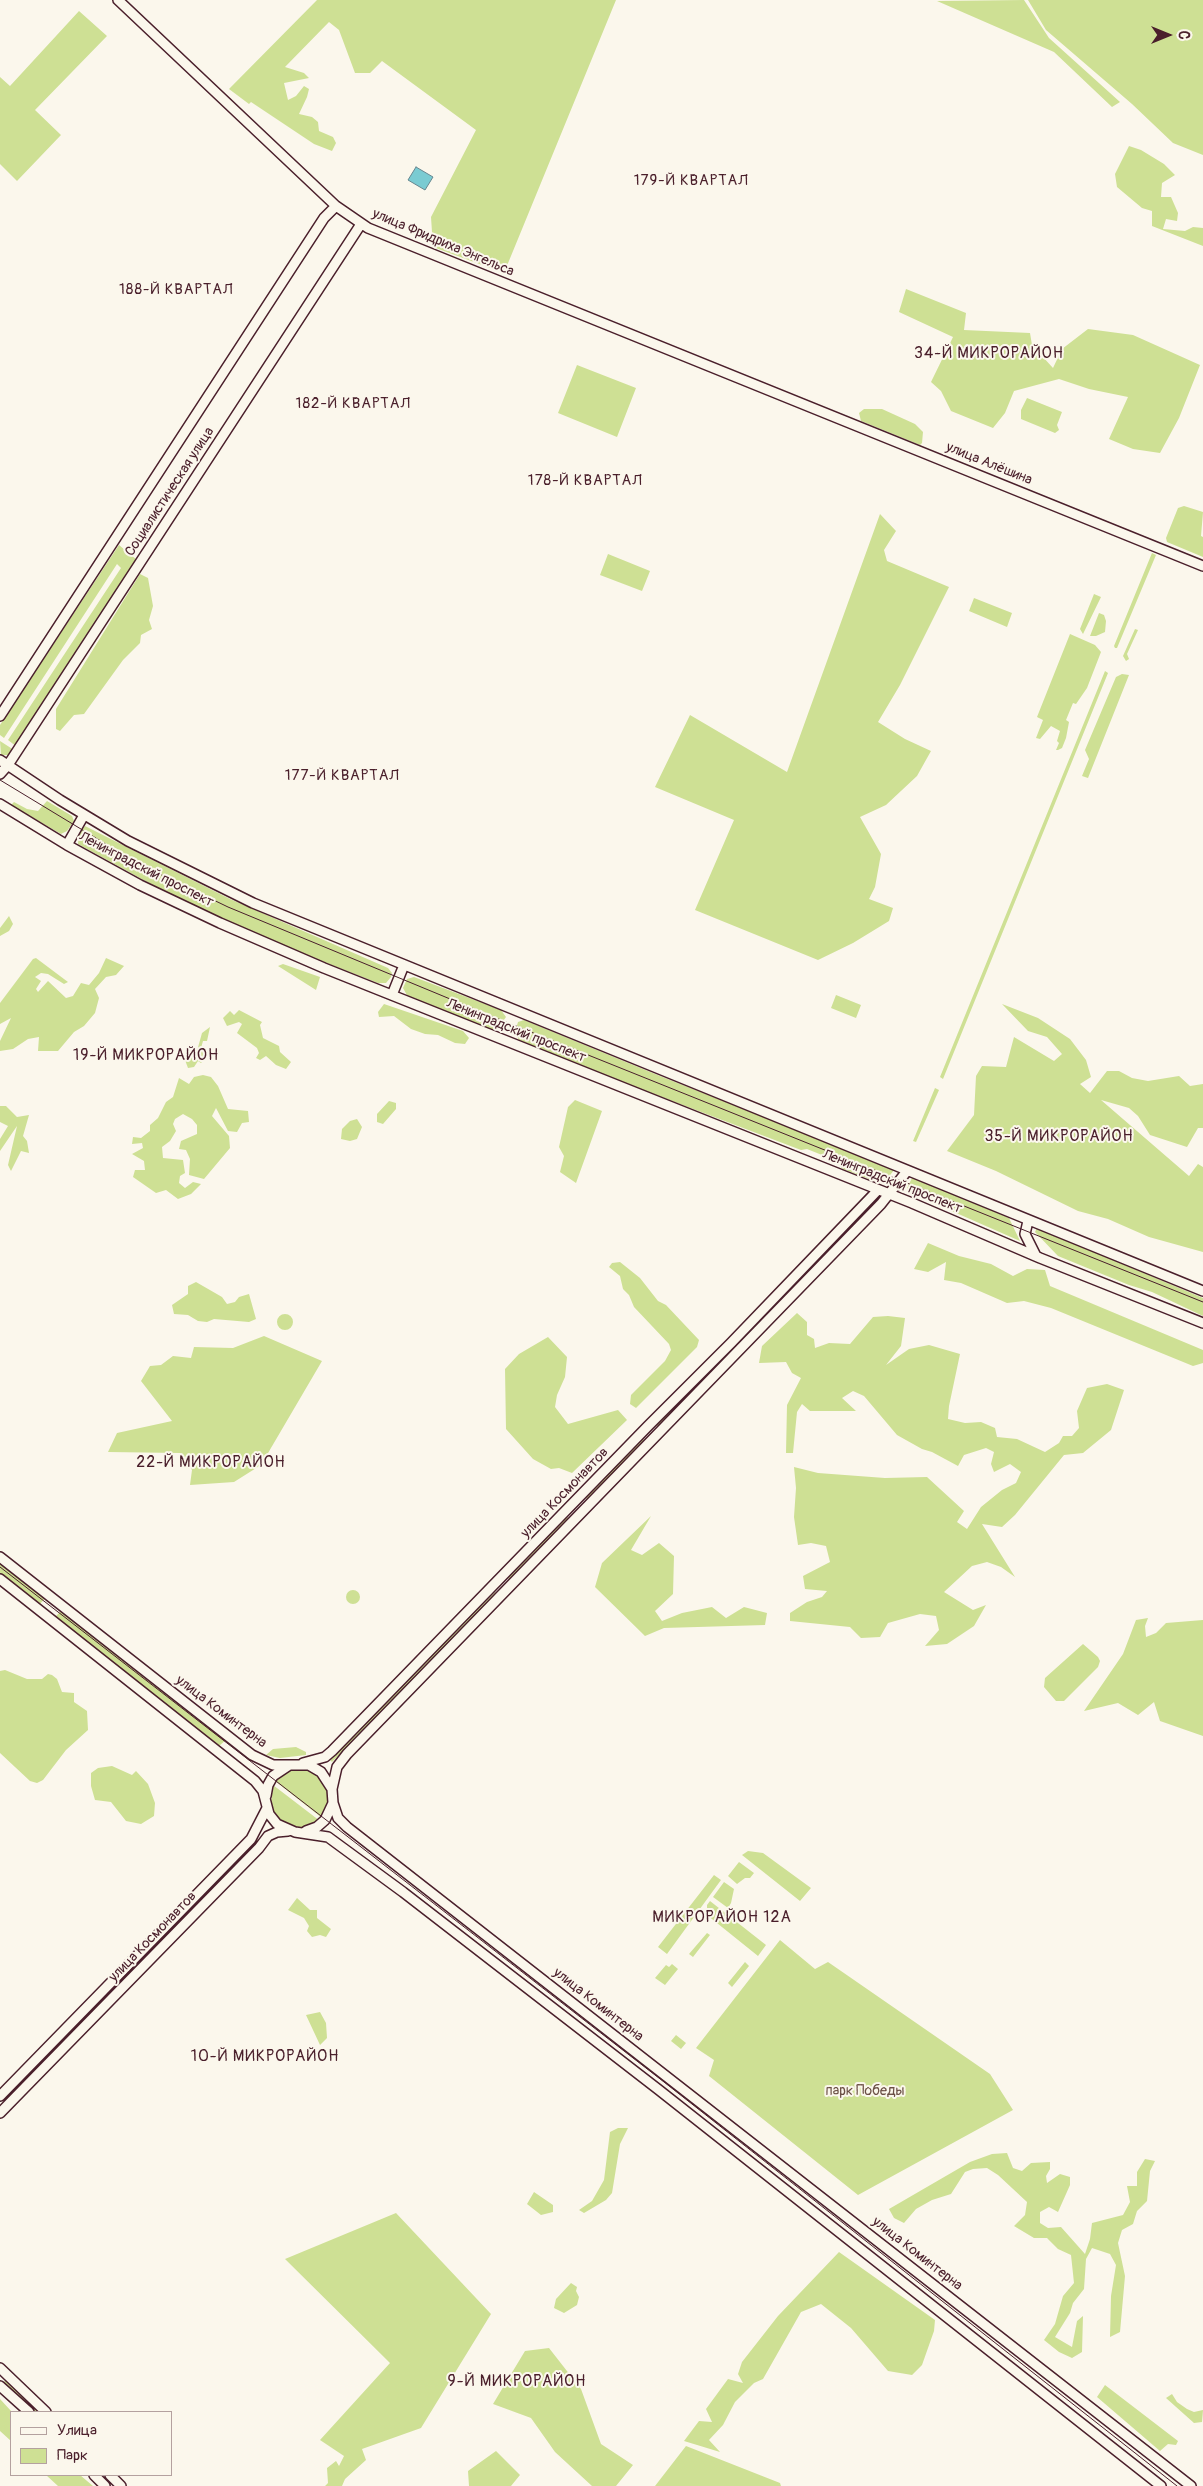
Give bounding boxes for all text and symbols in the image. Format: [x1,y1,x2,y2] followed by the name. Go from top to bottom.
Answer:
[1143,10,1193,60] north arrow
[1175,31,1192,39] text: С
[632,172,750,190] district label: 179-Й КВАРТАЛ
[370,205,516,281] street label: улица Фридриха Энгельса
[117,281,235,299] district label: 188-Й КВАРТАЛ
[912,344,1066,364] district label: 34-Й МИКРОРАЙОН
[294,395,412,413] district label: 182-Й КВАРТАЛ
[122,424,218,560] street label: Социалистическая улица
[943,439,1035,489] street label: улица Алёшина
[526,472,644,490] district label: 178-Й КВАРТАЛ
[283,767,401,785] district label: 177-Й КВАРТАЛ
[76,829,216,911] street label: Ленинградский проспект
[444,995,588,1067] street label: Ленинградский проспект
[71,1046,221,1066] district label: 19-Й МИКРОРАЙОН
[983,1127,1135,1147] district label: 35-Й МИКРОРАЙОН
[820,1146,964,1218] street label: Ленинградский проспект
[518,1444,612,1542] street label: улица Космонавтов
[134,1453,288,1473] district label: 22-Й МИКРОРАЙОН
[172,1672,270,1752] street label: улица Коминтерна
[106,1888,200,1986] street label: улица Космонавтов
[650,1908,794,1928] district label: МИКРОРАЙОН 12А
[550,1965,646,2045] street label: улица Коминтерна
[189,2047,341,2067] district label: 10-Й МИКРОРАЙОН
[826,2083,904,2099] park label: парк Победы
[869,2214,965,2294] street label: улица Коминтерна
[446,2372,588,2392] district label: 9-Й МИКРОРАЙОН
[10,2411,172,2476] legend
[57,2421,97,2440] text: Улица
[57,2446,88,2465] text: Парк

